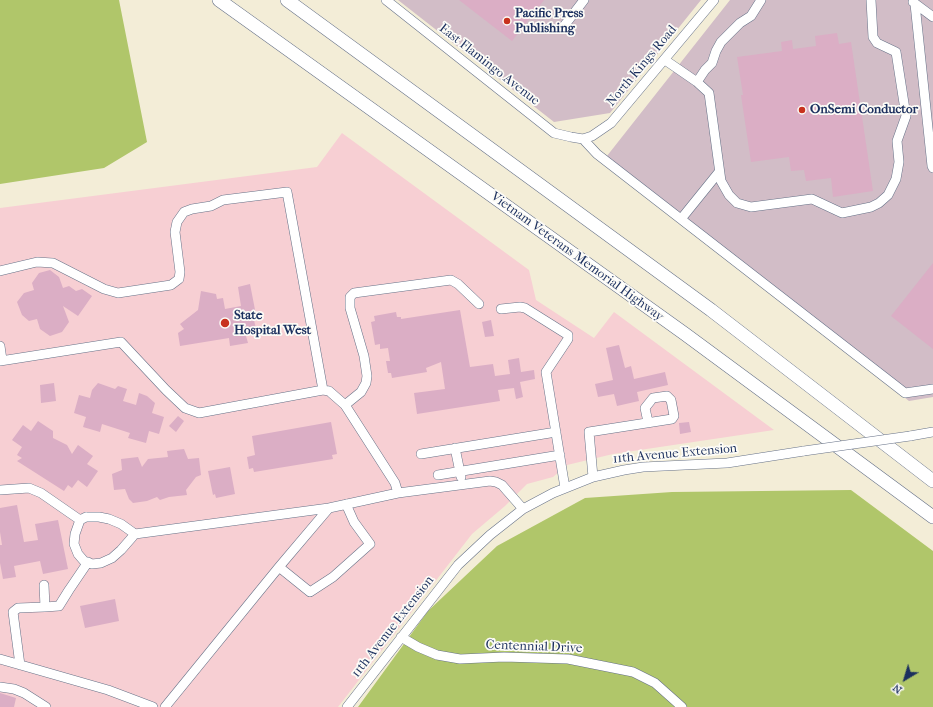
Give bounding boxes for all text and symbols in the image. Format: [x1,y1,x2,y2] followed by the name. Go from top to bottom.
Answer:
[515,6,583,37] place label: Pacific Press Publishing
[502,16,512,26] marker: Pacific Press Publishing
[436,21,542,109] street label: East Flamingo Avenue
[604,22,680,110] street label: North Kings Road
[810,102,918,118] place label: OnSemi Conductor
[797,105,807,115] marker: OnSemi Conductor
[488,189,666,325] street label: Vietnam Veterans Memorial Highway
[234,308,311,339] place label: State Hospital West
[219,317,231,329] marker: State Hospital West
[612,441,738,467] street label: 11th Avenue Extension
[348,573,438,681] street label: 11th Avenue Extension
[485,638,583,656] street label: Centennial Drive
[885,659,925,699] north arrow
[890,681,905,697] text: N

